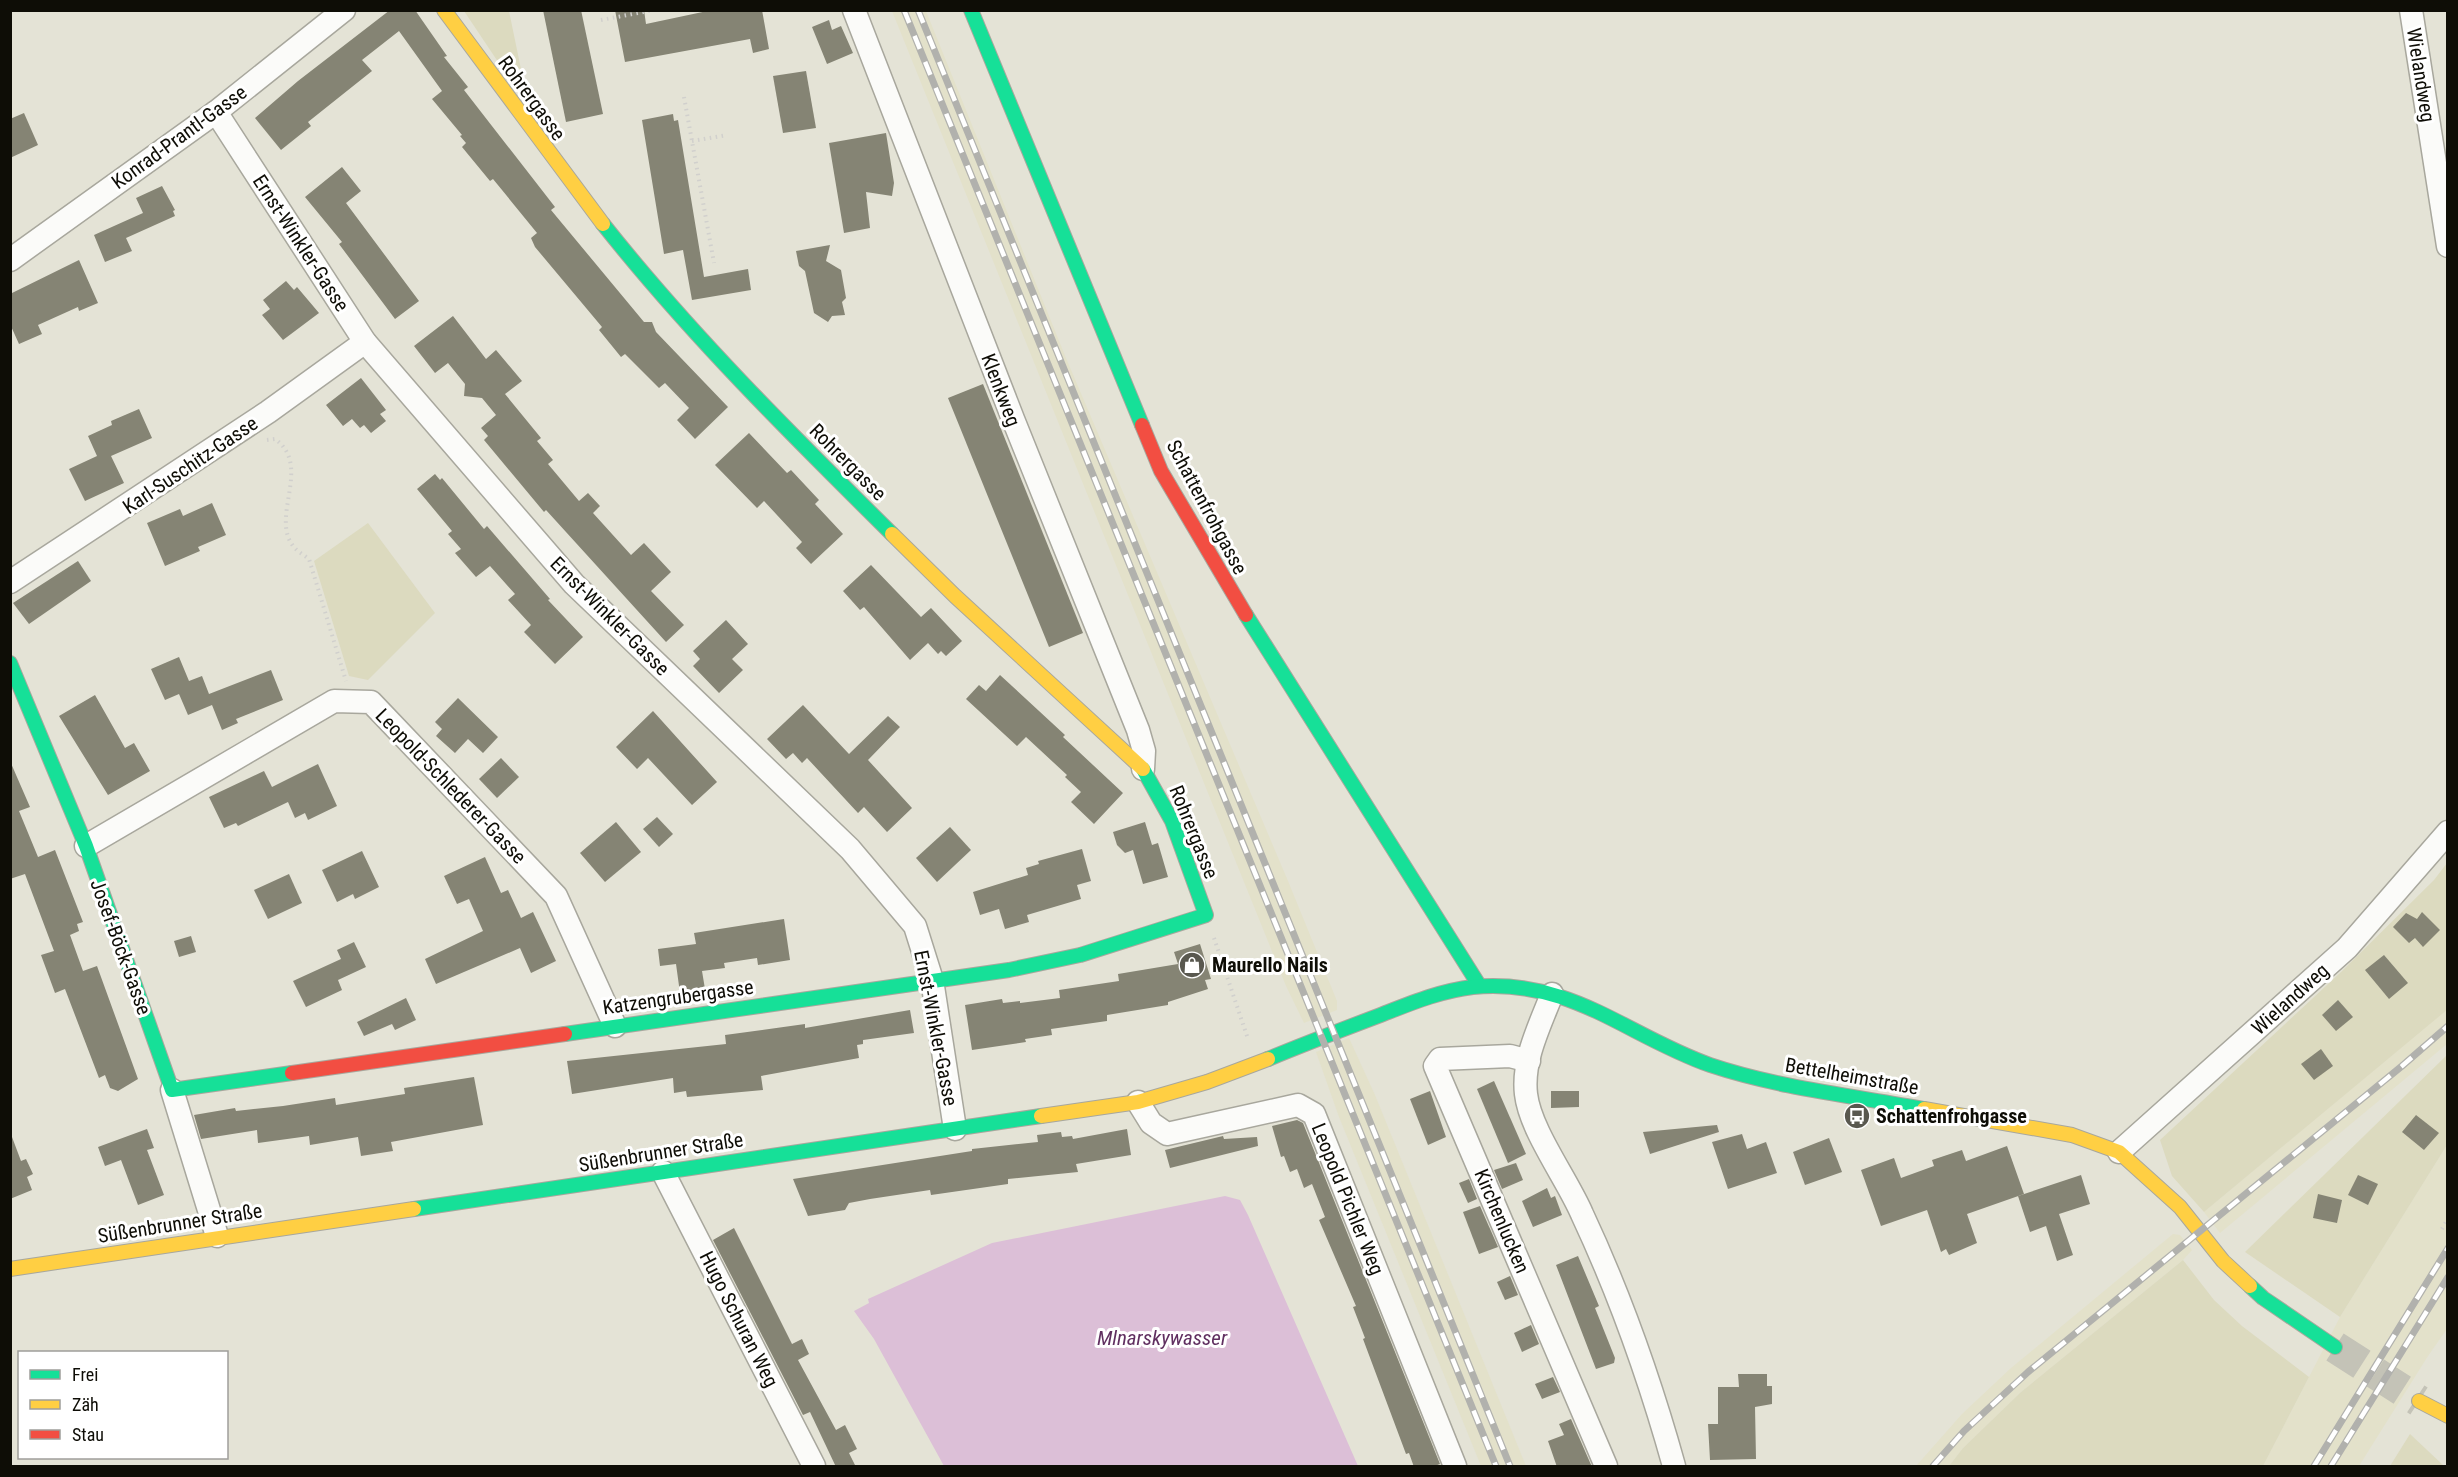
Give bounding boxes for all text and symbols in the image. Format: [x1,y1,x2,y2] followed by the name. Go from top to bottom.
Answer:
[2402,26,2440,124] street label: Wielandweg
[493,51,571,145] street label: Rohrergasse
[107,80,251,194] street label: Konrad-Prantl-Gasse
[248,170,354,316] street label: Ernst-Winkler-Gasse
[976,350,1026,430] street label: Klenkweg
[118,411,262,519] street label: Karl-Suschitz-Gasse
[805,419,891,505] street label: Rohrergasse
[1161,436,1253,578] street label: Schattenfrohgasse
[546,552,674,680] street label: Ernst-Winkler-Gasse
[371,704,531,868] street label: Leopold-Schlederer-Gasse
[1164,782,1224,882] street label: Rohrergasse
[85,876,157,1018] street label: Josef-Böck-Gasse
[909,948,963,1108] street label: Ernst-Winkler-Gasse
[1177,950,1207,980] shop icon: Maurello Nails
[1212,953,1328,977] place label: Maurello Nails
[2247,958,2333,1040] street label: Wielandweg
[601,975,755,1019] street label: Katzengrubergasse
[1783,1052,1921,1100] street label: Bettelheimstraße
[1842,1101,1872,1131] bus stop icon: Schattenfrohgasse
[1876,1104,2027,1128] place label: Schattenfrohgasse
[1307,1120,1389,1278] street label: Leopold Pichler Weg
[577,1127,745,1177] street label: Süßenbrunner Straße
[1469,1165,1535,1277] street label: Kirchenlucken
[96,1198,264,1248] street label: Süßenbrunner Straße
[694,1247,784,1391] street label: Hugo Schuran Weg
[1097,1326,1228,1350] water label: Mlnarskywasser
[18,1351,228,1459] legend
[72,1364,98,1385] text: Frei
[72,1394,99,1415] text: Zäh
[72,1424,104,1445] text: Stau

